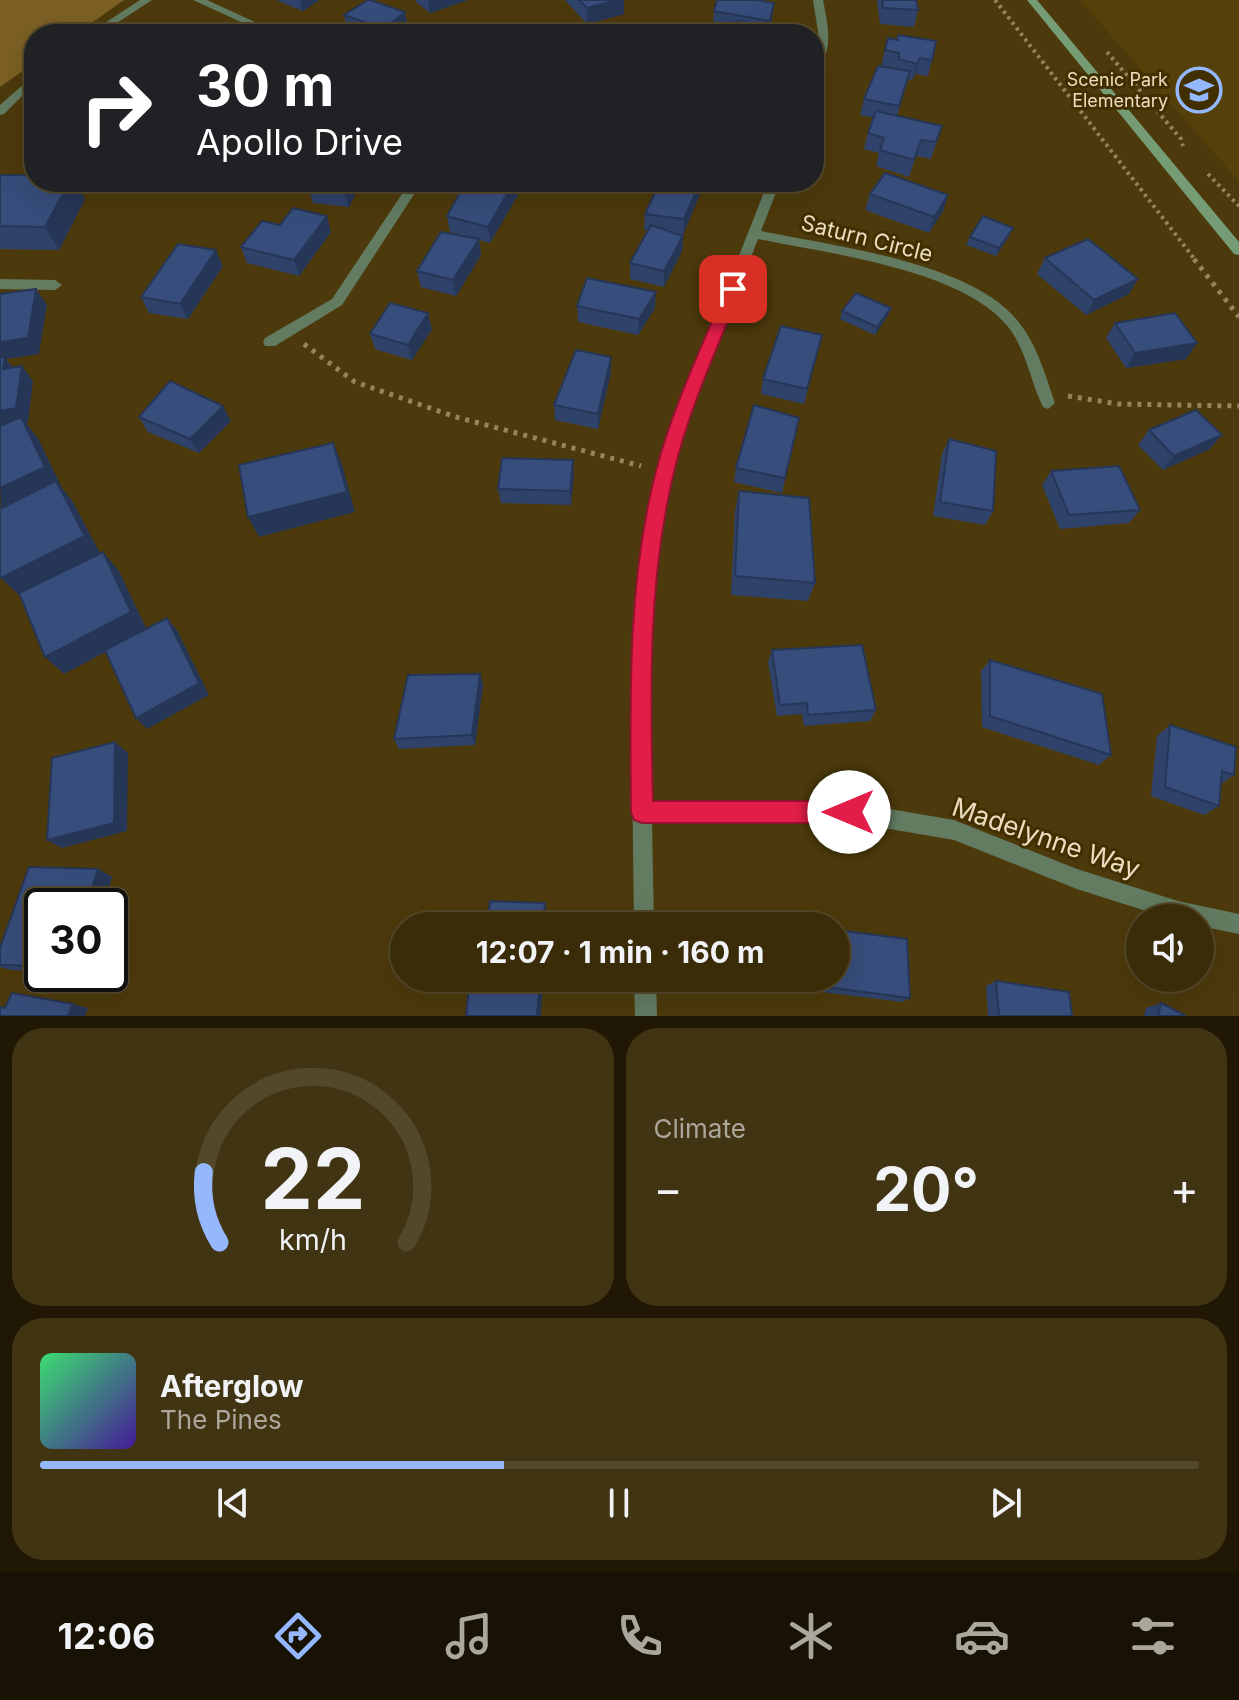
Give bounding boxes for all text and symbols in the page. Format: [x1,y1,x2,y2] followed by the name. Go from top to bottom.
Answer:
[196,52,334,120] text: 30 m
[64,56,168,160] icon: right
[1175,66,1223,114] school or university icon: Scenic Park Elementary
[1067,69,1168,111] place label: Scenic Park Elementary
[196,120,403,164] text: Apollo Drive
[799,209,935,267] street label: Saturn Circle
[699,255,767,323] pin
[711,267,755,311] icon: arrive
[807,770,891,854] position arrow
[948,791,1144,884] street label: Madelynne Way
[24,888,128,992] speed limit sign: 30
[1126,904,1214,992] map controls
[1126,904,1214,992] button: sound
[476,934,764,970] text: 12:07 · 1 min · 160 m
[654,1113,746,1144] text: Climate
[260,1128,365,1229] text: 22
[873,1153,979,1225] text: 20°
[654,1162,683,1216] text: −
[1170,1162,1199,1216] text: +
[279,1222,347,1257] text: km/h
[160,1368,304,1404] text: Afterglow
[160,1404,282,1435] text: The Pines
[211,1481,255,1525] icon: previous
[597,1481,641,1525] icon: pause
[984,1481,1028,1525] icon: next
[270,1608,326,1664] icon: directions
[441,1608,497,1664] icon: music
[612,1608,668,1664] icon: phone
[783,1608,839,1664] icon: climate
[954,1608,1010,1664] icon: car
[1125,1608,1181,1664] icon: filters
[58,1614,155,1658] text: 12:06

